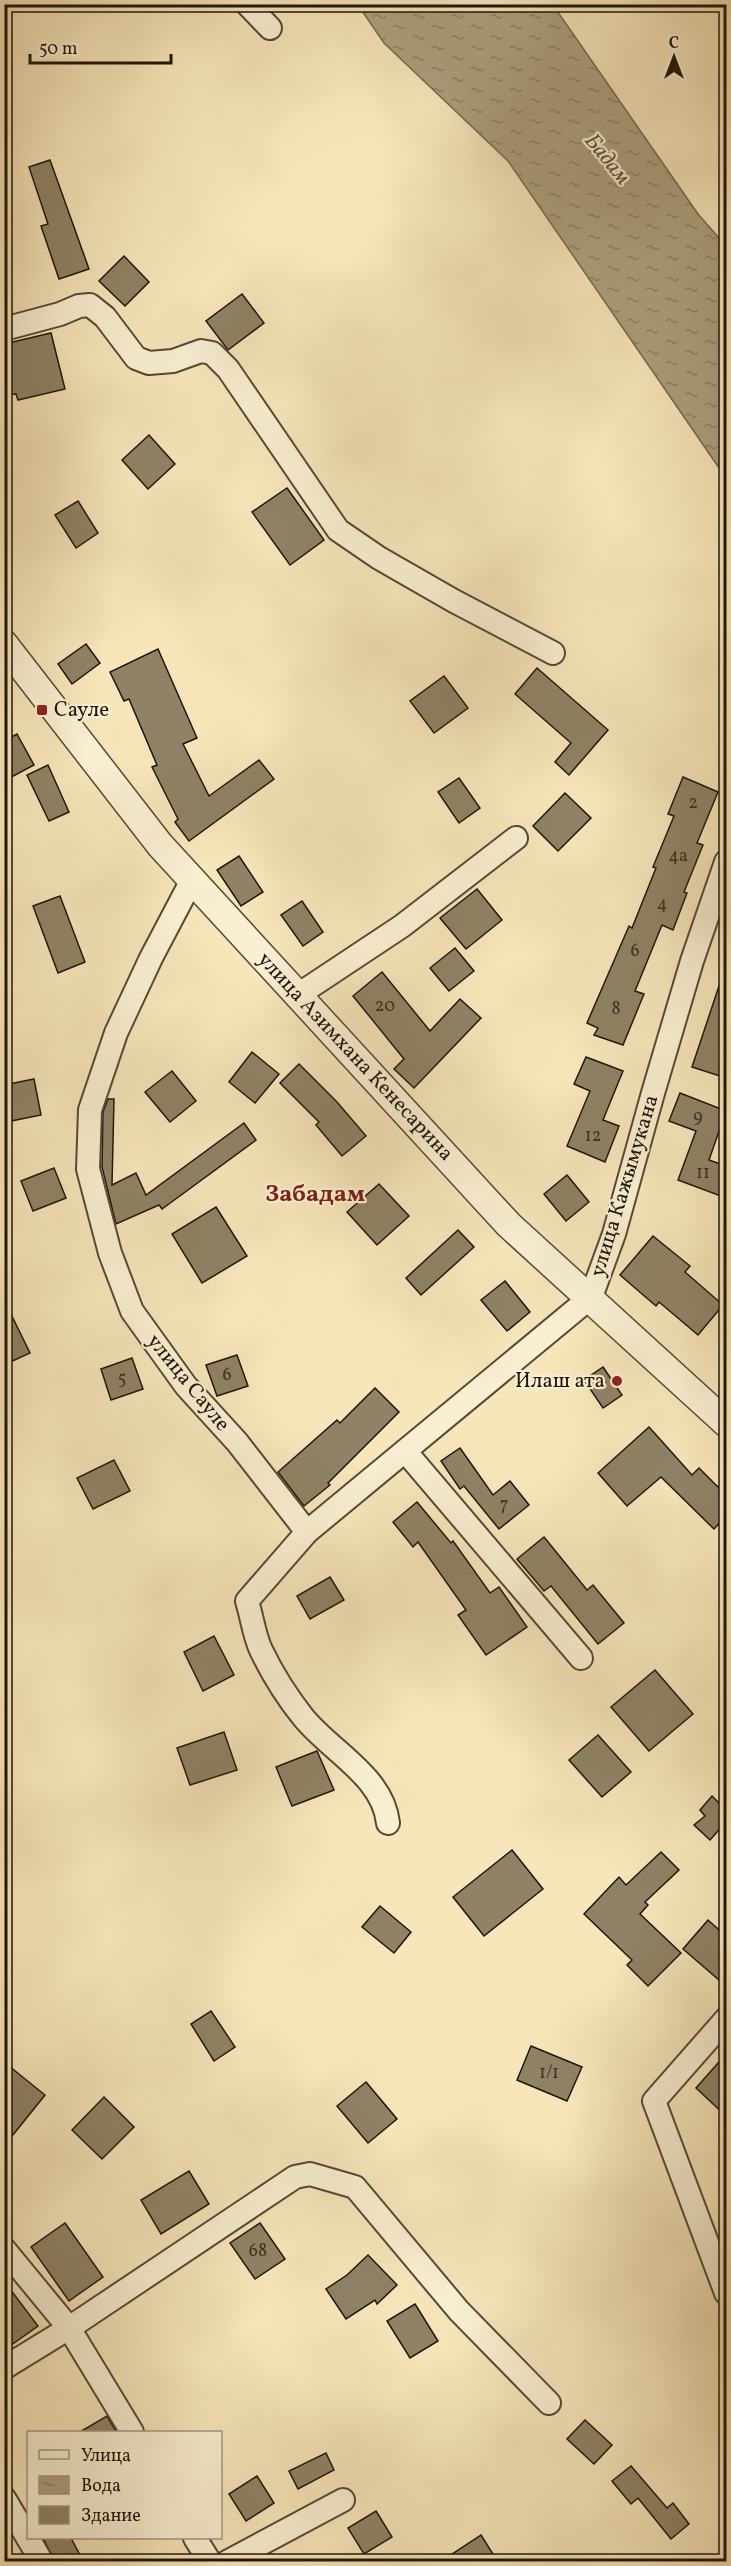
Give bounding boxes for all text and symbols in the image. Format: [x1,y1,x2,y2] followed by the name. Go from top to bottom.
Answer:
[30,27,171,65] scale bar
[644,27,704,87] north arrow
[669,33,679,55] text: С
[39,37,78,62] text: 50 m
[577,128,637,193] water label: Бадам
[54,696,109,725] place label: Сауле
[35,703,49,717] marker: Сауле
[688,791,698,816] house number: 2
[668,844,688,869] house number: 4а
[657,892,667,917] house number: 4
[630,939,640,964] house number: 6
[250,946,460,1168] street label: улица Азимхана Кенесарина
[375,994,395,1019] house number: 20
[611,997,621,1022] house number: 8
[584,1091,666,1281] street label: улица Кажымукана
[693,1105,703,1130] house number: 9
[585,1124,601,1149] house number: 12
[696,1161,710,1186] house number: 11
[265,1178,365,1212] district label: Забадам
[140,1328,236,1438] street label: улица Сауле
[222,1363,232,1388] house number: 6
[118,1367,126,1392] house number: 5
[515,1367,605,1396] place label: Илаш ата
[610,1374,624,1388] marker: Илаш ата
[500,1493,508,1518] house number: 7
[539,2061,559,2086] house number: 1/1
[249,2239,267,2264] house number: 68
[27,2431,222,2539] legend
[81,2444,131,2469] text: Улица
[81,2474,121,2499] text: Вода
[81,2504,141,2529] text: Здание

